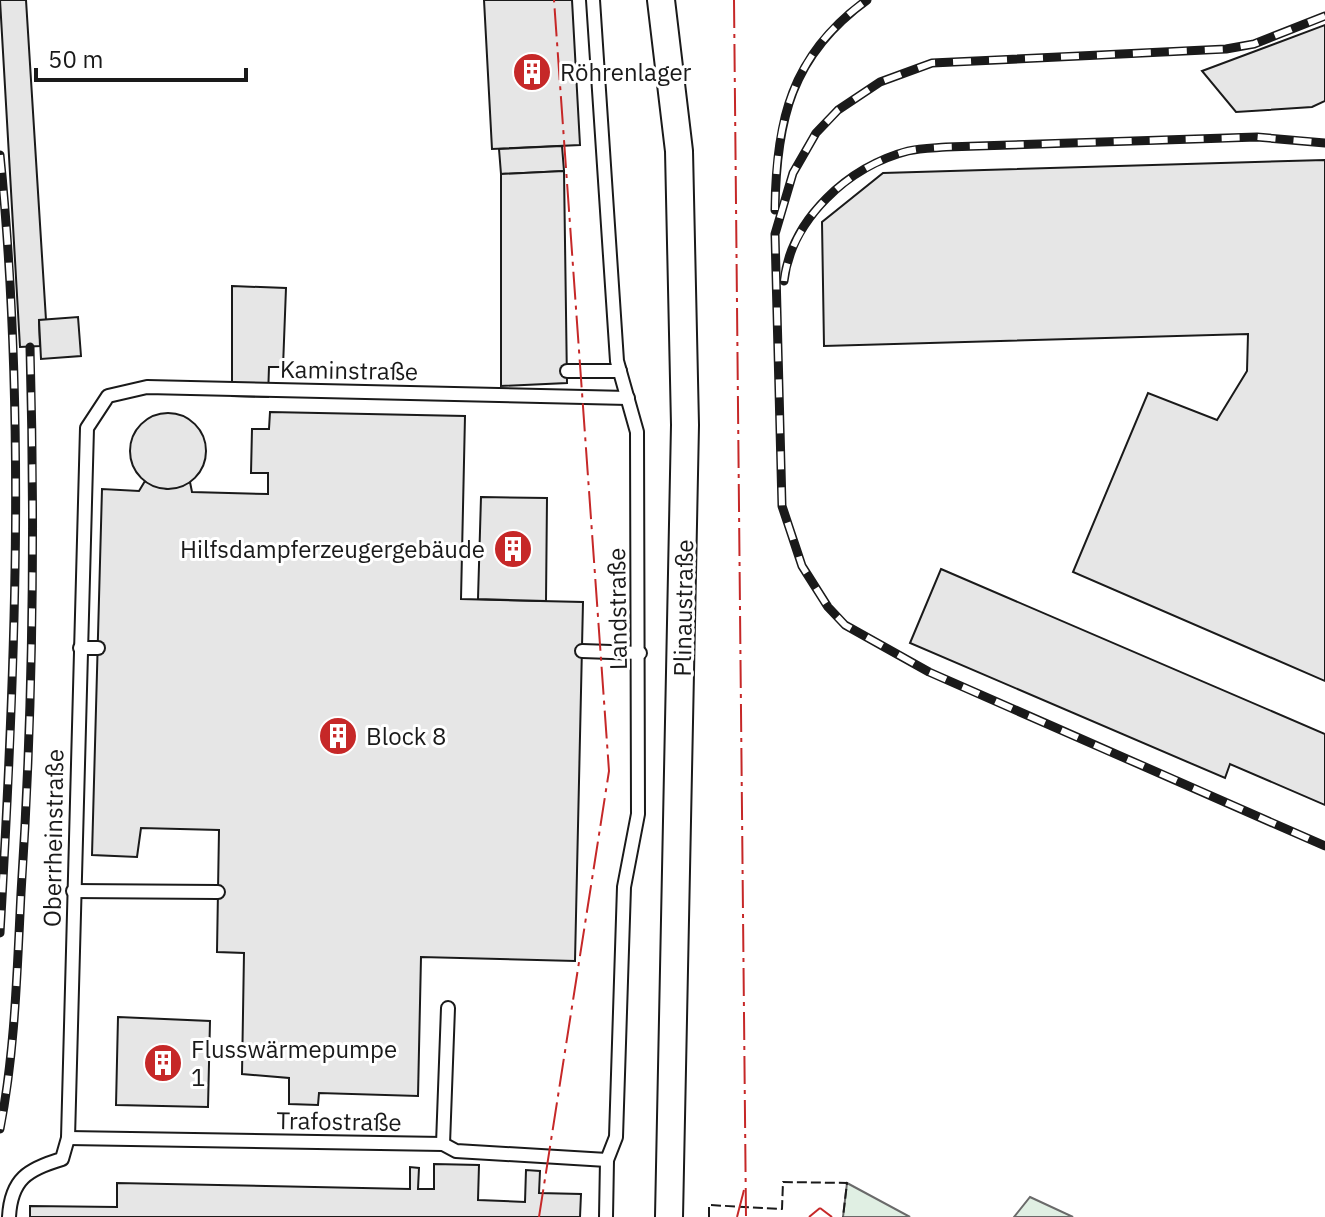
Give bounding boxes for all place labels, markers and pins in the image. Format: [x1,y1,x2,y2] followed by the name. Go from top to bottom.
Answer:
[511,51,553,93] building icon: Röhrenlager
[560,56,692,88] place label: Röhrenlager
[492,528,534,570] building icon: Hilfsdampferzeugergebäude
[180,533,485,565] place label: Hilfsdampferzeugergebäude
[317,715,359,757] building icon: Block 8
[366,720,446,752] place label: Block 8
[191,1033,397,1093] place label: Flusswärmepumpe 1
[142,1042,184,1084] building icon: Flusswärmepumpe 1

